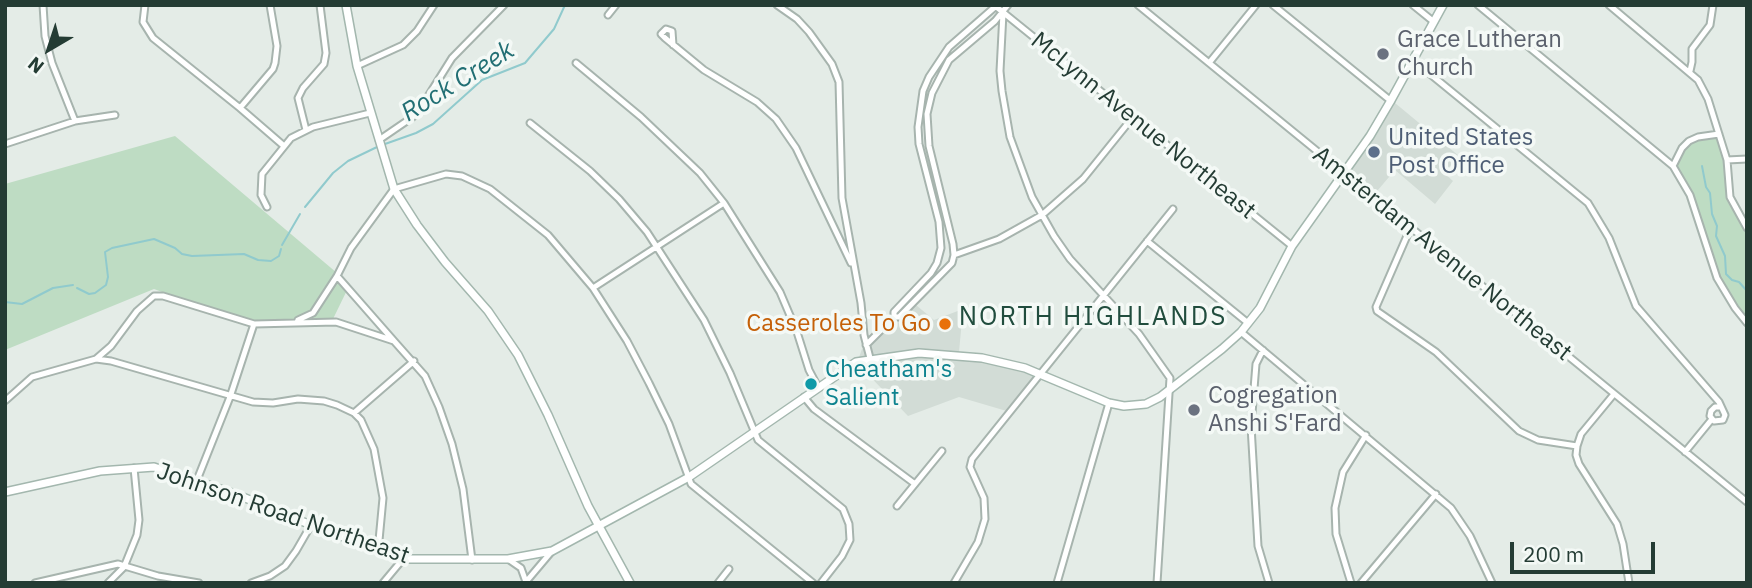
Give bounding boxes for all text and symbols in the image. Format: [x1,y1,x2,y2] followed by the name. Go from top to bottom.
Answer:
[14,14,84,84] north arrow
[1397,26,1562,82] place label: Grace Lutheran Church
[1025,27,1261,225] street label: McLynn Avenue Northeast
[396,35,520,129] water label: Rock Creek
[1375,46,1391,62] marker: Grace Lutheran Church
[23,52,49,79] text: N
[1388,124,1533,180] place label: United States Post Office
[1307,141,1577,367] street label: Amsterdam Avenue Northeast
[1366,144,1382,160] marker: United States Post Office
[961,301,1225,333] district label: NORTH HIGHLANDS
[746,310,931,338] place label: Casseroles To Go
[937,316,953,332] marker: Casseroles To Go
[825,356,952,412] place label: Cheatham's Salient
[803,376,819,392] marker: Cheatham's Salient
[1208,382,1342,438] place label: Cogregation Anshi S'Fard
[1186,402,1202,418] marker: Cogregation Anshi S'Fard
[153,457,413,571] street label: Johnson Road Northeast
[1514,528,1659,572] scale bar
[1523,540,1584,568] text: 200 m

